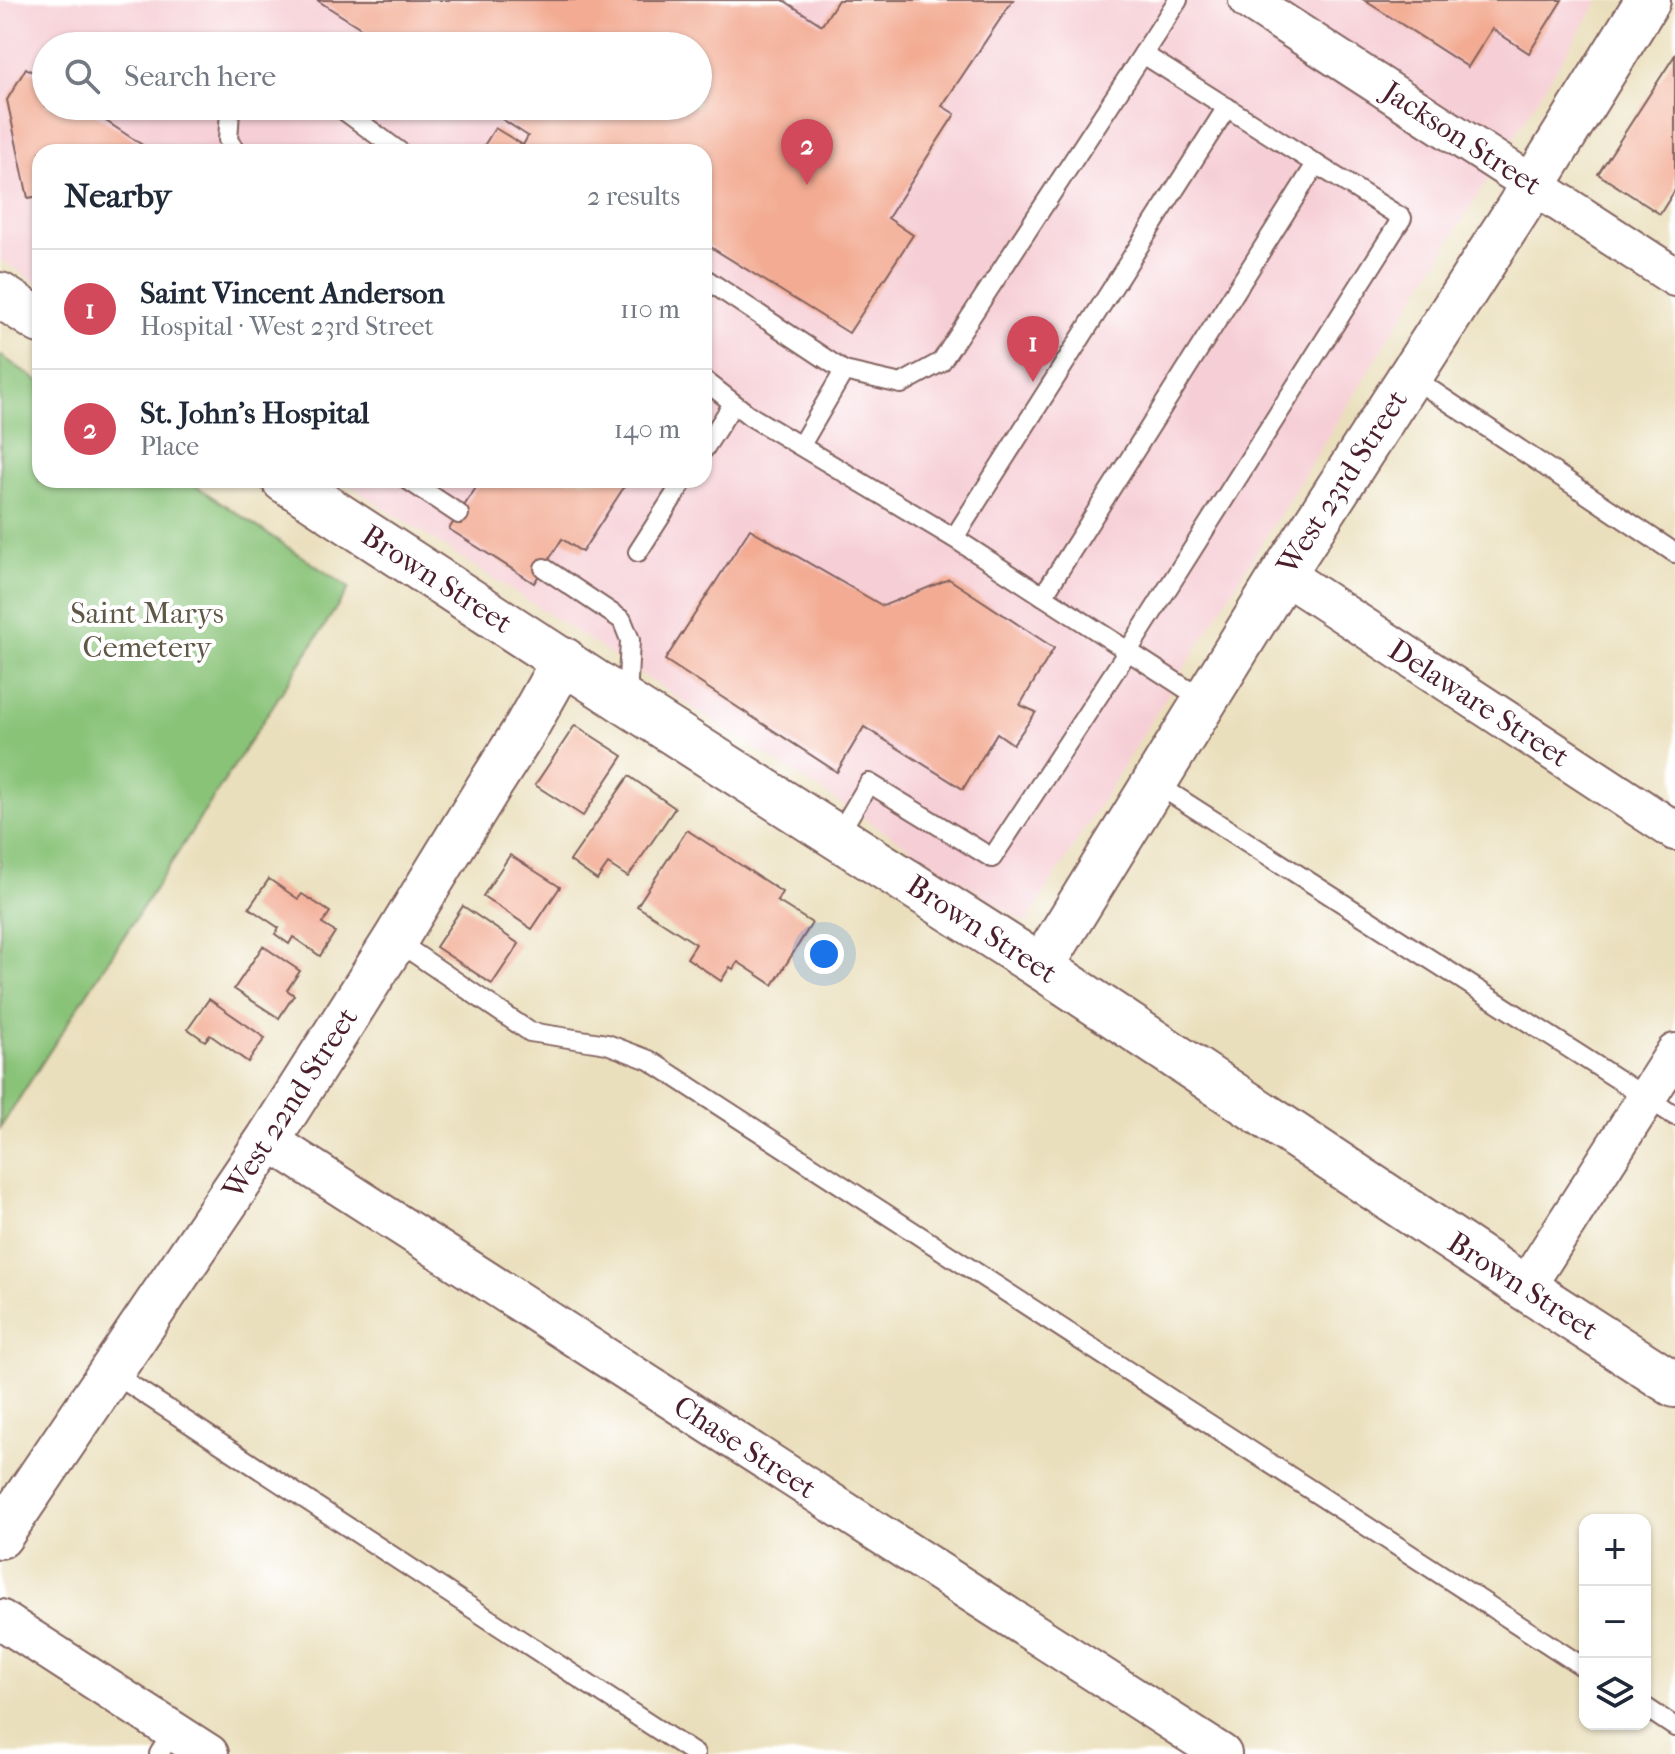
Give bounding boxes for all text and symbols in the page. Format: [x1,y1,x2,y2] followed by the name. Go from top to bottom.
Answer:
[32,32,712,120] search box
[60,54,104,98] icon: search
[124,59,276,94] text: Search here
[1374,73,1548,203] street label: Jackson Street
[781,119,833,185] pin: 2
[64,176,171,216] text: Nearby
[587,181,680,212] text: 2 results
[140,276,445,311] text: Saint Vincent Anderson
[85,294,95,325] text: 1
[620,294,680,325] text: 110 m
[140,311,434,342] text: Hospital · West 23rd Street
[1007,316,1059,382] pin: 1
[1269,383,1415,582] street label: West 23rd Street
[140,396,369,431] text: St. John's Hospital
[83,414,97,445] text: 2
[614,414,680,445] text: 140 m
[140,431,199,462] text: Place
[355,518,519,641] street label: Brown Street
[70,596,224,665] park label: Saint Marys Cemetery
[1382,632,1576,775] street label: Delaware Street
[900,868,1064,991] street label: Brown Street
[804,934,844,974] your location
[215,1001,365,1206] street label: West 22nd Street
[1441,1225,1605,1348] street label: Brown Street
[667,1389,823,1506] street label: Chase Street
[1579,1514,1651,1730] map controls
[1579,1514,1651,1586] button: +
[1579,1586,1651,1658] button: −
[1579,1658,1651,1730] button: layers

